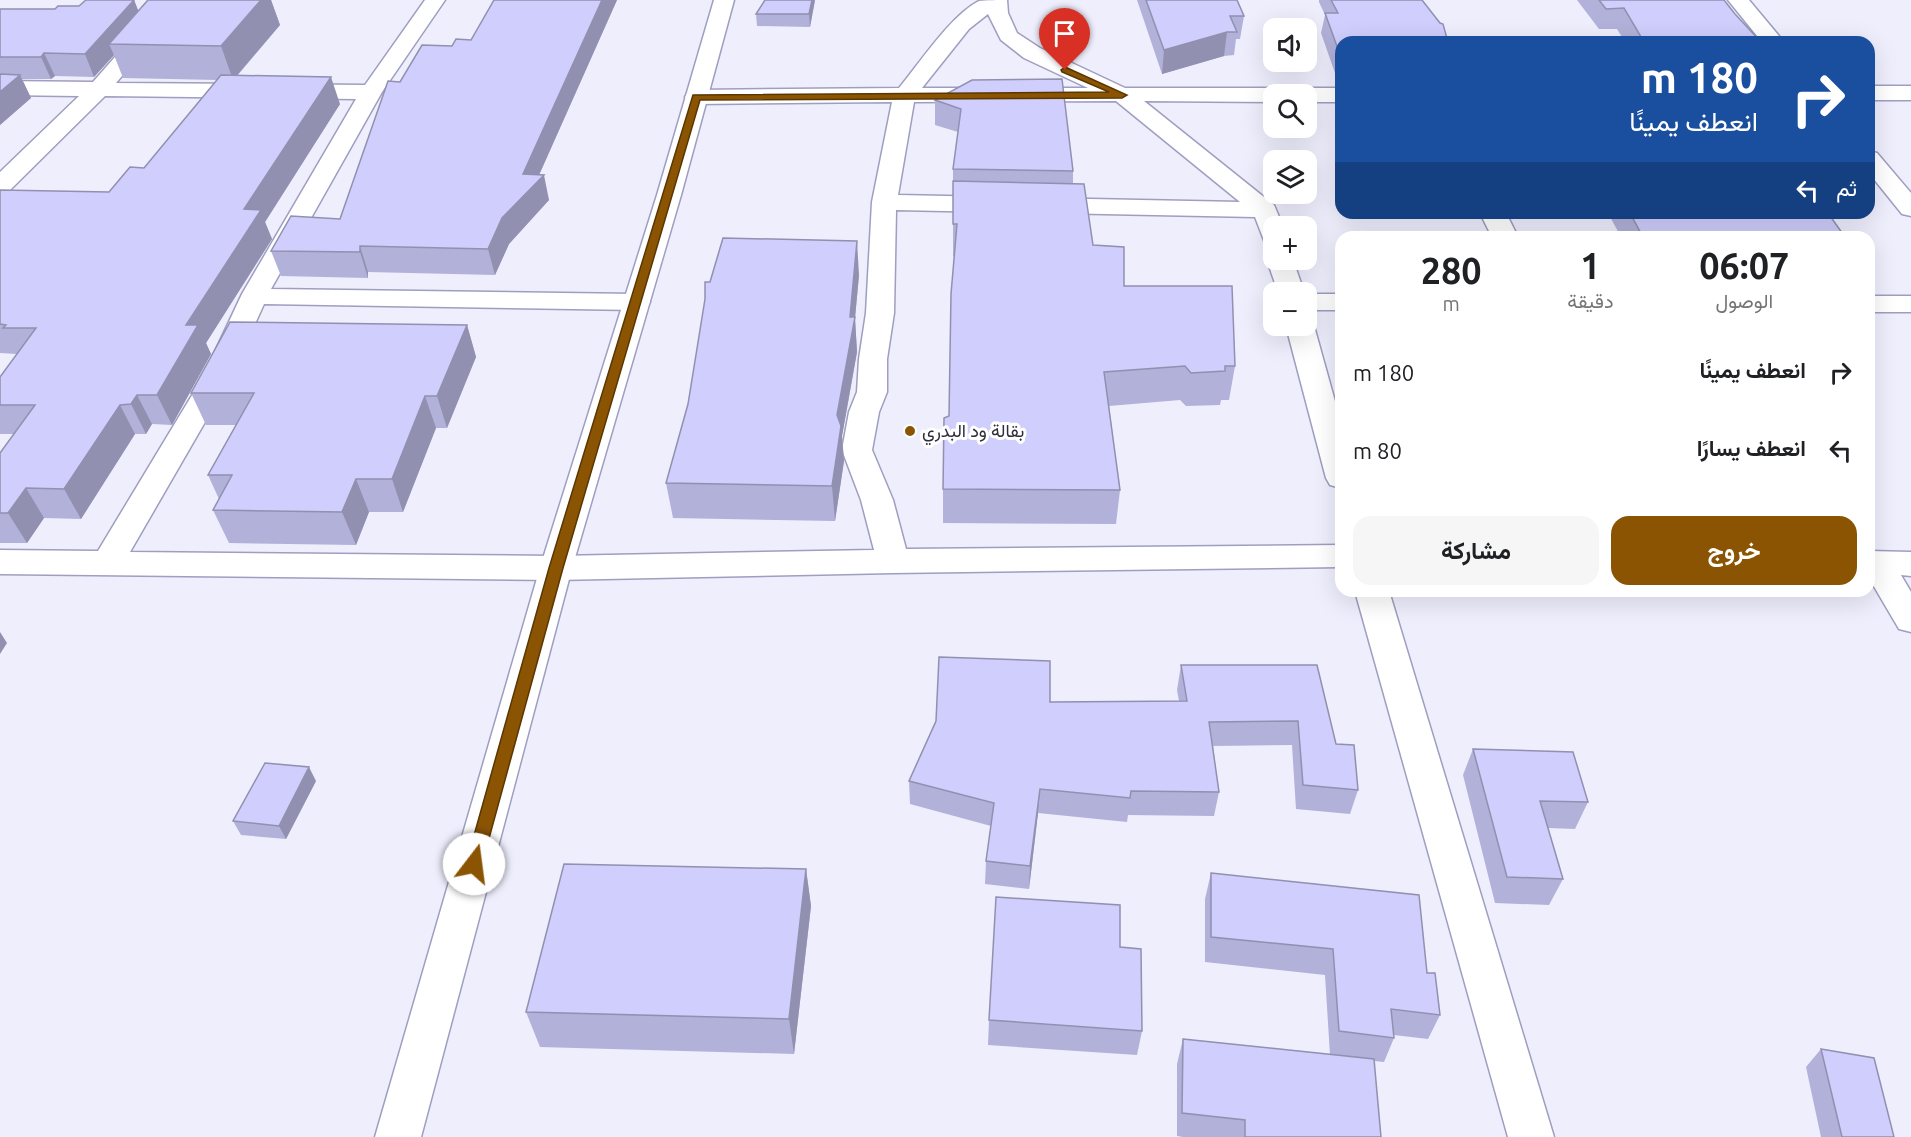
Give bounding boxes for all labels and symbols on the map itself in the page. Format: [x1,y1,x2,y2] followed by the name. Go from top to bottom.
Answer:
[1039,8,1090,70] pin
[922,420,1024,446] place label: بقالة ود البدري
[903,424,917,438] marker: بقالة ود البدري
[442,832,506,896] position arrow

